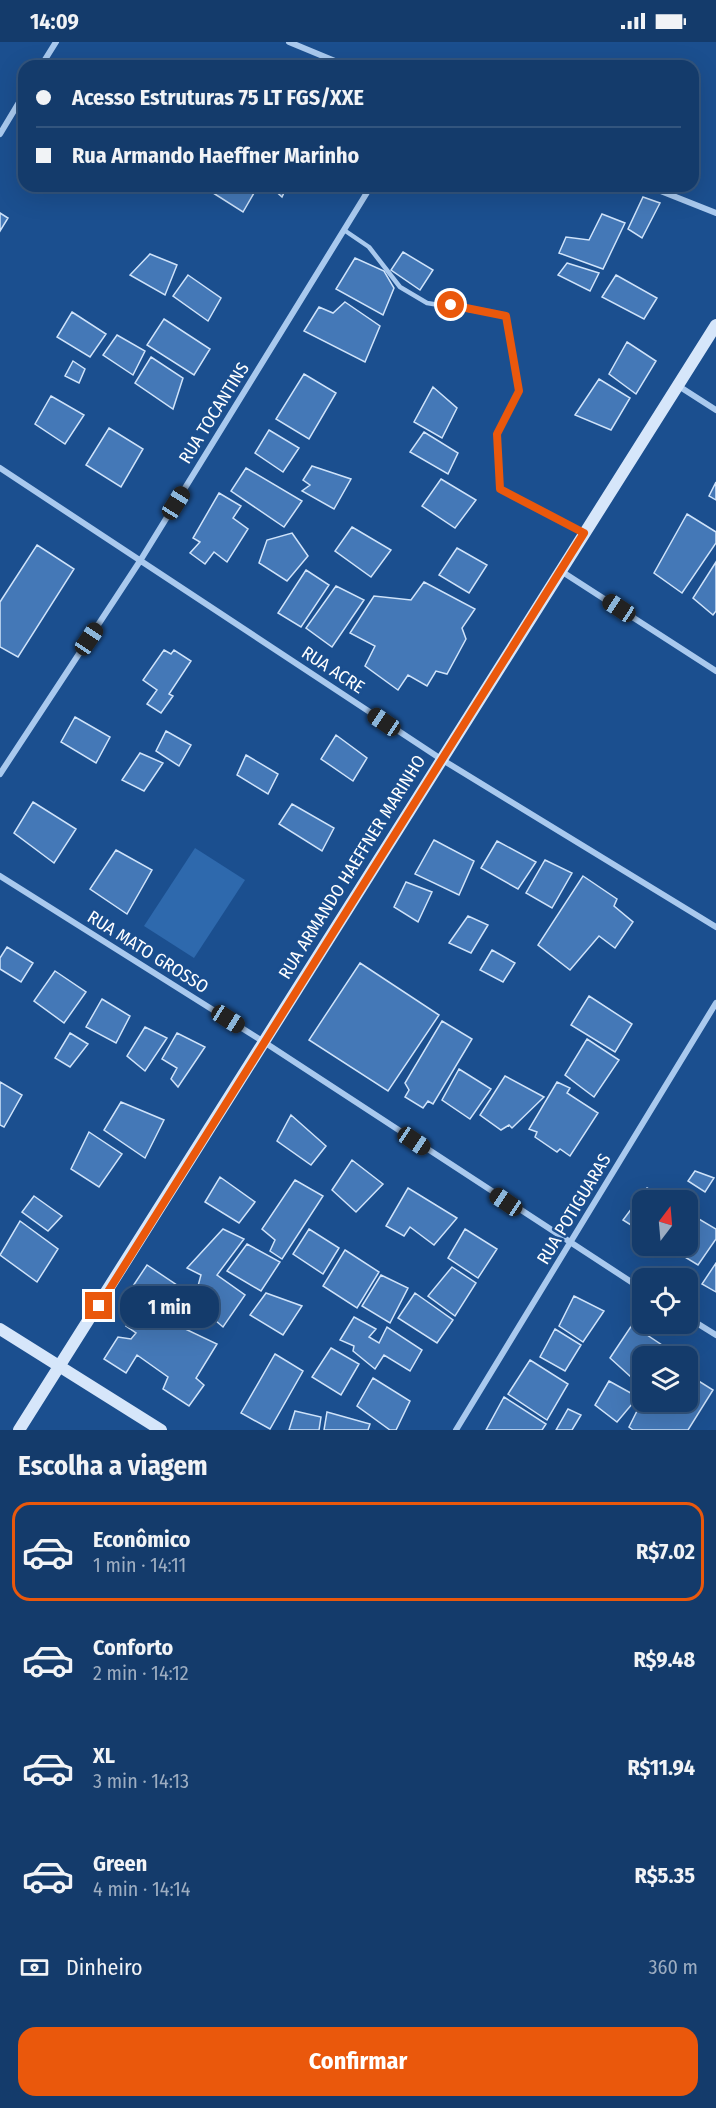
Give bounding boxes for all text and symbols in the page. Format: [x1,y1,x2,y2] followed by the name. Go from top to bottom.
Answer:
[30,8,79,35] text: 14:09
[72,84,364,111] text: Acesso Estruturas 75 LT FGS/XXE
[72,142,359,169] text: Rua Armando Haeffner Marinho
[437,291,464,318] route start
[174,358,254,468] street label: RUA TOCANTINS
[159,483,193,523] car
[599,591,639,625] car
[71,619,107,659] car
[297,642,369,698] street label: RUA ACRE
[364,704,404,740] car
[274,751,430,983] street label: RUA ARMANDO HAEFFNER MARINHO
[83,906,213,998] street label: RUA MATO GROSSO
[208,1002,248,1036] car
[394,1123,434,1159] car
[532,1150,616,1268] street label: RUA POTIGUARAS
[486,1184,526,1220] car
[632,1190,698,1256] north arrow
[632,1190,698,1412] map controls
[632,1268,698,1334] button: locate
[120,1285,219,1327] callout: 1 min
[85,1292,112,1319] route end
[148,1295,191,1319] text: 1 min
[632,1346,698,1412] button: layers
[18,1450,208,1482] text: Escolha a viagem
[21,1525,75,1579] icon: car
[93,1526,191,1553] text: Econômico
[636,1538,695,1565] text: R$7.02
[93,1553,186,1577] text: 1 min · 14:11
[21,1633,75,1687] icon: car
[93,1634,173,1661] text: Conforto
[633,1646,695,1673] text: R$9.48
[93,1661,189,1685] text: 2 min · 14:12
[21,1741,75,1795] icon: car
[93,1742,115,1769] text: XL
[627,1754,695,1781] text: R$11.94
[93,1769,189,1793] text: 3 min · 14:13
[21,1849,75,1903] icon: car
[93,1850,147,1877] text: Green
[634,1862,695,1889] text: R$5.35
[93,1877,190,1901] text: 4 min · 14:14
[18,1951,51,1984] icon: cash
[66,1954,143,1981] text: Dinheiro
[649,1955,698,1979] text: 360 m
[18,2027,698,2096] button: Confirmar

